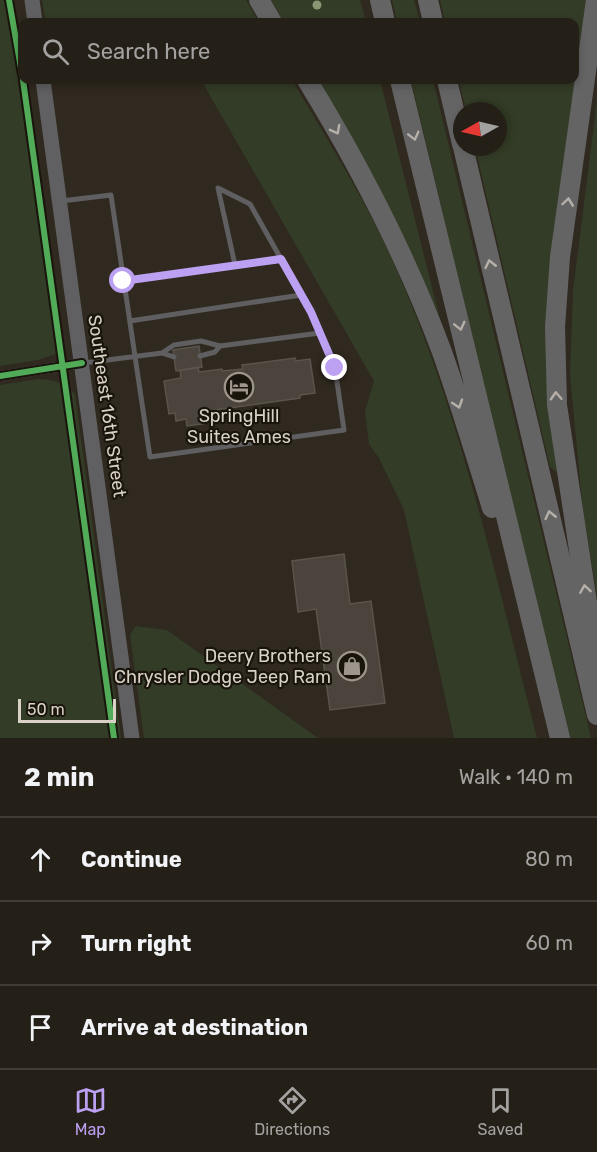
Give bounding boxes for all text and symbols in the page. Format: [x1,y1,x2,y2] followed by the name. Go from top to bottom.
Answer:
[18,18,579,84] search box
[39,35,72,68] icon: search
[87,38,210,65] text: Search here
[453,102,507,156] north arrow
[329,124,340,134] one-way arrow
[406,131,419,141] one-way arrow
[561,198,573,207] one-way arrow
[485,259,498,269] one-way arrow
[109,267,135,293] route start
[83,313,131,499] street label: Southeast 16th Street
[452,321,465,331] one-way arrow
[321,354,347,380] route end
[223,371,255,403] hotel icon: SpringHill Suites Ames
[550,392,563,401] one-way arrow
[451,398,464,409] one-way arrow
[187,405,291,448] place label: SpringHill Suites Ames
[544,510,557,520] one-way arrow
[579,585,592,595] one-way arrow
[114,645,331,688] place label: Deery Brothers Chrysler Dodge Jeep Ram
[336,650,368,682] shop icon: Deery Brothers Chrysler Dodge Jeep Ram
[18,696,116,724] scale bar
[27,700,65,719] text: 50 m
[24,762,94,793] text: 2 min
[459,765,573,789] text: Walk · 140 m
[24,843,57,876] icon: ahead
[81,846,182,873] text: Continue
[525,847,573,871] text: 80 m
[24,927,57,960] icon: right
[81,930,191,957] text: Turn right
[526,931,573,955] text: 60 m
[24,1011,57,1044] icon: arrive
[81,1014,308,1041] text: Arrive at destination
[74,1084,107,1139] tab: Map
[254,1084,330,1139] tab: Directions
[478,1084,523,1139] tab: Saved

